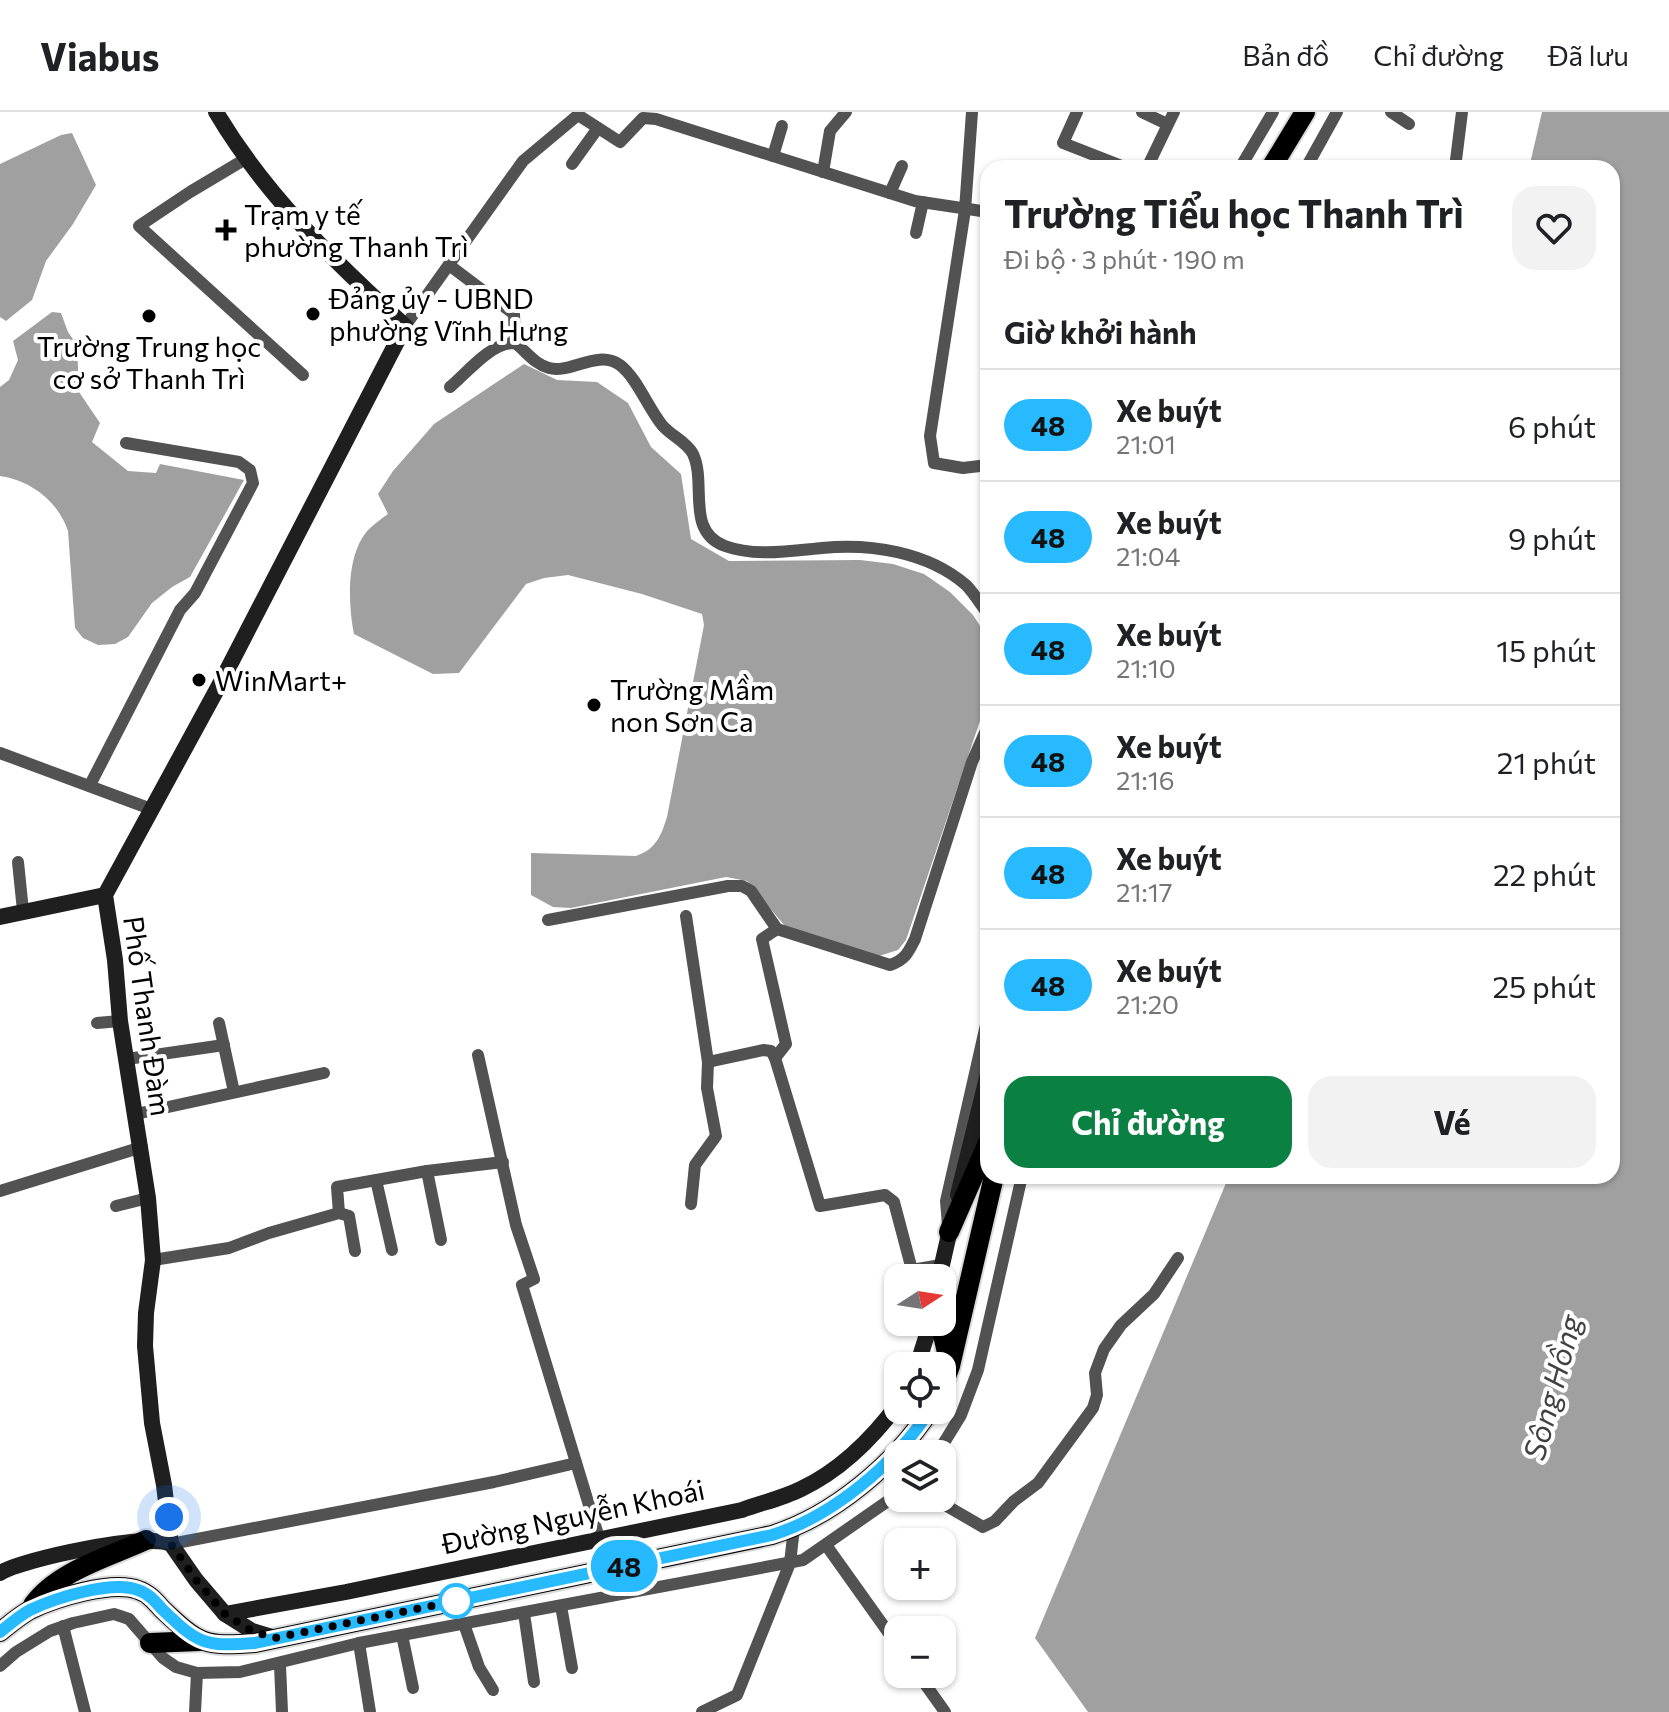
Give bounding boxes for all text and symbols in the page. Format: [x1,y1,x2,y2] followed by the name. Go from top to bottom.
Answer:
[40,32,159,79] text: Viabus
[1242,38,1329,72] text: Bản đồ
[1373,38,1504,72] text: Chỉ đường
[1548,38,1629,72] text: Đã lưu
[1512,186,1596,270] button: heart
[1004,189,1464,236] text: Trường Tiểu học Thanh Trì
[244,197,469,263] place label: Trạm y tế phường Thanh Trì
[215,219,237,241] marker: Trạm y tế phường Thanh Trì
[1004,243,1245,274] text: Đi bộ · 3 phút · 190 m
[328,281,568,347] place label: Đảng ủy - UBND phường Vĩnh Hưng
[304,305,322,323] marker: Đảng ủy - UBND phường Vĩnh Hưng
[140,307,158,325] marker: Trường Trung học cơ sở Thanh Trì
[1004,313,1197,350] text: Giờ khởi hành
[37,329,261,395] place label: Trường Trung học cơ sở Thanh Trì
[1116,391,1222,428] text: Xe buýt
[1508,407,1596,444] text: 6 phút
[1031,408,1065,442] text: 48
[1116,428,1176,459] text: 21:01
[1116,503,1222,540] text: Xe buýt
[1508,519,1596,556] text: 9 phút
[1031,520,1065,554] text: 48
[1116,540,1180,571] text: 21:04
[1116,615,1222,652] text: Xe buýt
[1496,631,1596,668] text: 15 phút
[1031,632,1065,666] text: 48
[1116,652,1176,683] text: 21:10
[215,663,347,697] place label: WinMart+
[190,671,208,689] marker: WinMart+
[610,672,774,738] place label: Trường Mầm non Sơn Ca
[585,696,603,714] marker: Trường Mầm non Sơn Ca
[1116,727,1222,764] text: Xe buýt
[1497,743,1596,780] text: 21 phút
[1031,744,1065,778] text: 48
[1116,764,1175,795] text: 21:16
[1116,839,1222,876] text: Xe buýt
[1493,855,1596,892] text: 22 phút
[1031,856,1065,890] text: 48
[1116,876,1173,907] text: 21:17
[117,914,179,1118] street label: Phố Thanh Đàm
[1116,951,1222,988] text: Xe buýt
[1492,967,1596,1004] text: 25 phút
[1031,968,1065,1002] text: 48
[1116,988,1179,1019] text: 21:20
[1004,1076,1292,1168] button: Chỉ đường
[1308,1076,1596,1168] button: Vé
[884,1264,956,1336] north arrow
[884,1264,956,1688] map controls
[1514,1309,1589,1464] water label: Sông Hồng
[884,1352,956,1424] button: locate
[884,1440,956,1512] button: layers
[437,1472,708,1561] street label: Đường Nguyễn Khoái
[149,1497,189,1537] your location
[884,1528,956,1600] button: +
[588,1540,660,1592] line badge: 48
[607,1549,641,1583] text: 48
[439,1584,473,1618] unlabelled marker
[884,1616,956,1688] button: −

